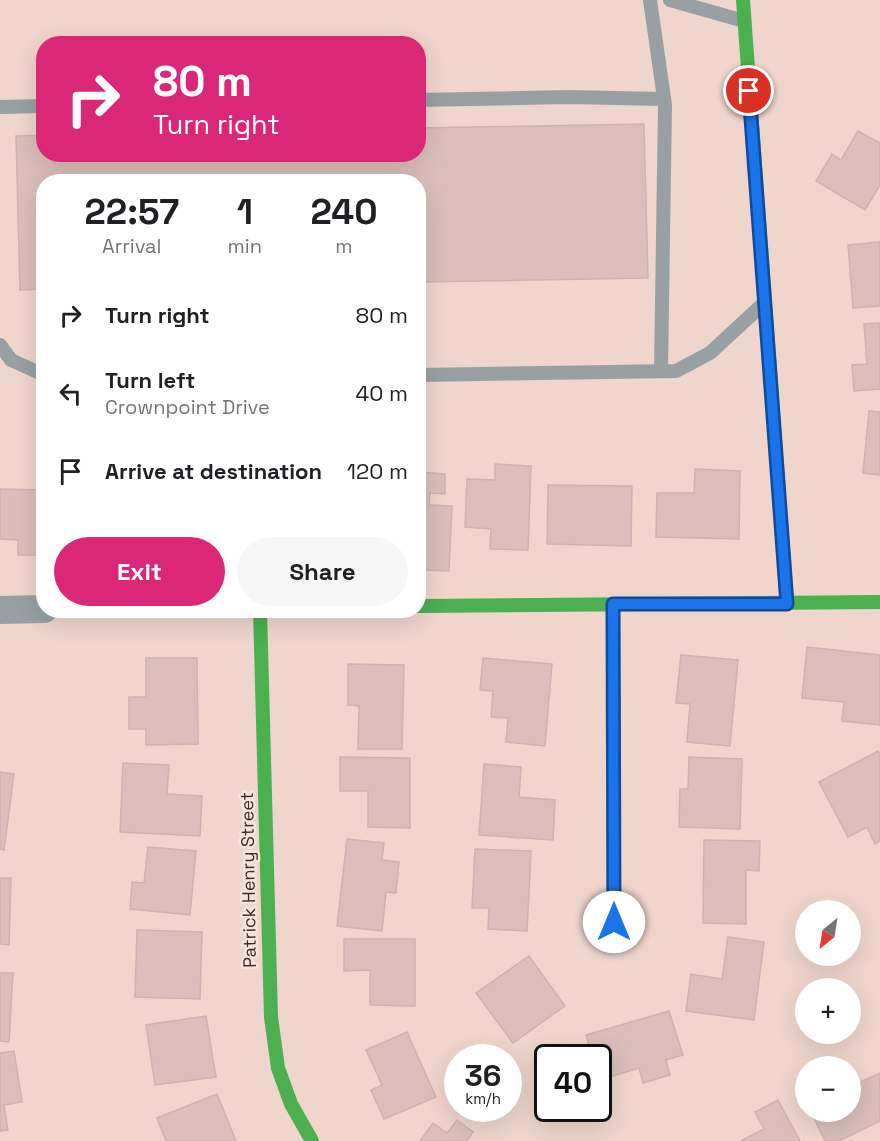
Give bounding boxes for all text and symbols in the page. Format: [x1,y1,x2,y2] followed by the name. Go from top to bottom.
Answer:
[153,55,252,108] text: 80 m
[54,60,132,138] icon: right
[723,65,774,116] pin
[732,74,765,107] icon: arrive
[153,107,280,142] text: Turn right
[84,189,179,235] text: 22:57
[237,189,253,235] text: 1
[310,189,377,235] text: 240
[102,233,162,259] text: Arrival
[228,233,262,259] text: min
[335,233,353,259] text: m
[54,299,87,332] icon: right
[105,301,210,329] text: Turn right
[356,301,408,329] text: 80 m
[105,366,195,394] text: Turn left
[54,377,87,410] icon: left
[356,379,408,407] text: 40 m
[105,394,270,420] text: Crownpoint Drive
[54,455,87,488] icon: arrive
[105,457,322,485] text: Arrive at destination
[347,457,408,485] text: 120 m
[54,537,225,606] button: Exit
[237,537,408,606] button: Share
[235,792,261,968] street label: Patrick Henry Street
[582,890,646,954] position arrow
[795,900,861,966] north arrow
[795,900,861,1122] map controls
[795,978,861,1044] button: +
[534,1044,612,1122] speed limit sign: 40
[465,1056,501,1095] text: 36
[795,1056,861,1122] button: −
[465,1089,501,1108] text: km/h

